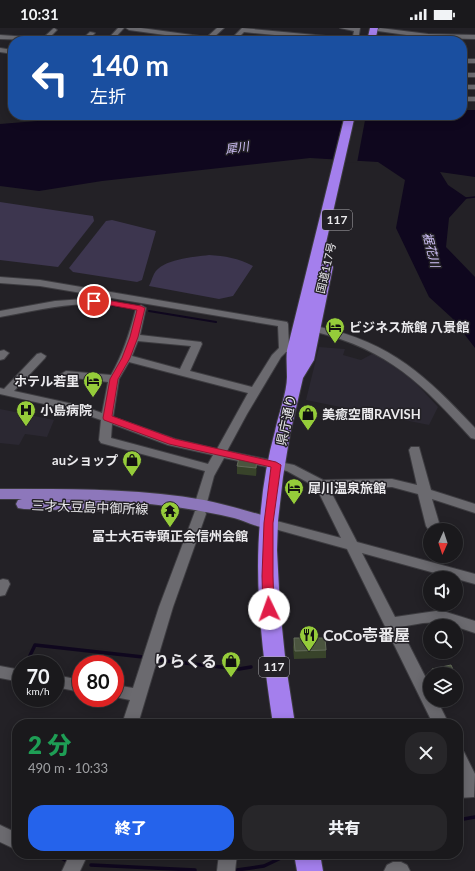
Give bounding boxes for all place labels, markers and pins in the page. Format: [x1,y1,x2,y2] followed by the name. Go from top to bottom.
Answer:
[77,284,111,318] pin
[324,316,346,344] hotel icon: ビジネス旅館 八景館
[349,319,469,335] place label: ビジネス旅館 八景館
[82,370,104,398] hotel icon: ホテル若里
[14,373,79,389] place label: ホテル若里
[15,399,37,427] hospital icon: 小島病院
[40,402,92,418] place label: 小島病院
[297,403,319,431] shop icon: 美癒空間RAVISH
[322,406,421,422] place label: 美癒空間RAVISH
[121,449,143,477] shop icon: auショップ
[52,452,118,468] place label: auショップ
[283,477,305,505] hotel icon: 犀川温泉旅館
[308,480,386,496] place label: 犀川温泉旅館
[159,500,181,528] temple icon: 冨士大石寺顕正会信州会館
[92,528,248,544] place label: 冨士大石寺顕正会信州会館
[298,624,320,652] restaurant icon: CoCo壱番屋
[323,625,410,644] place label: CoCo壱番屋
[220,650,242,678] shop icon: りらくる
[153,651,217,670] place label: りらくる

